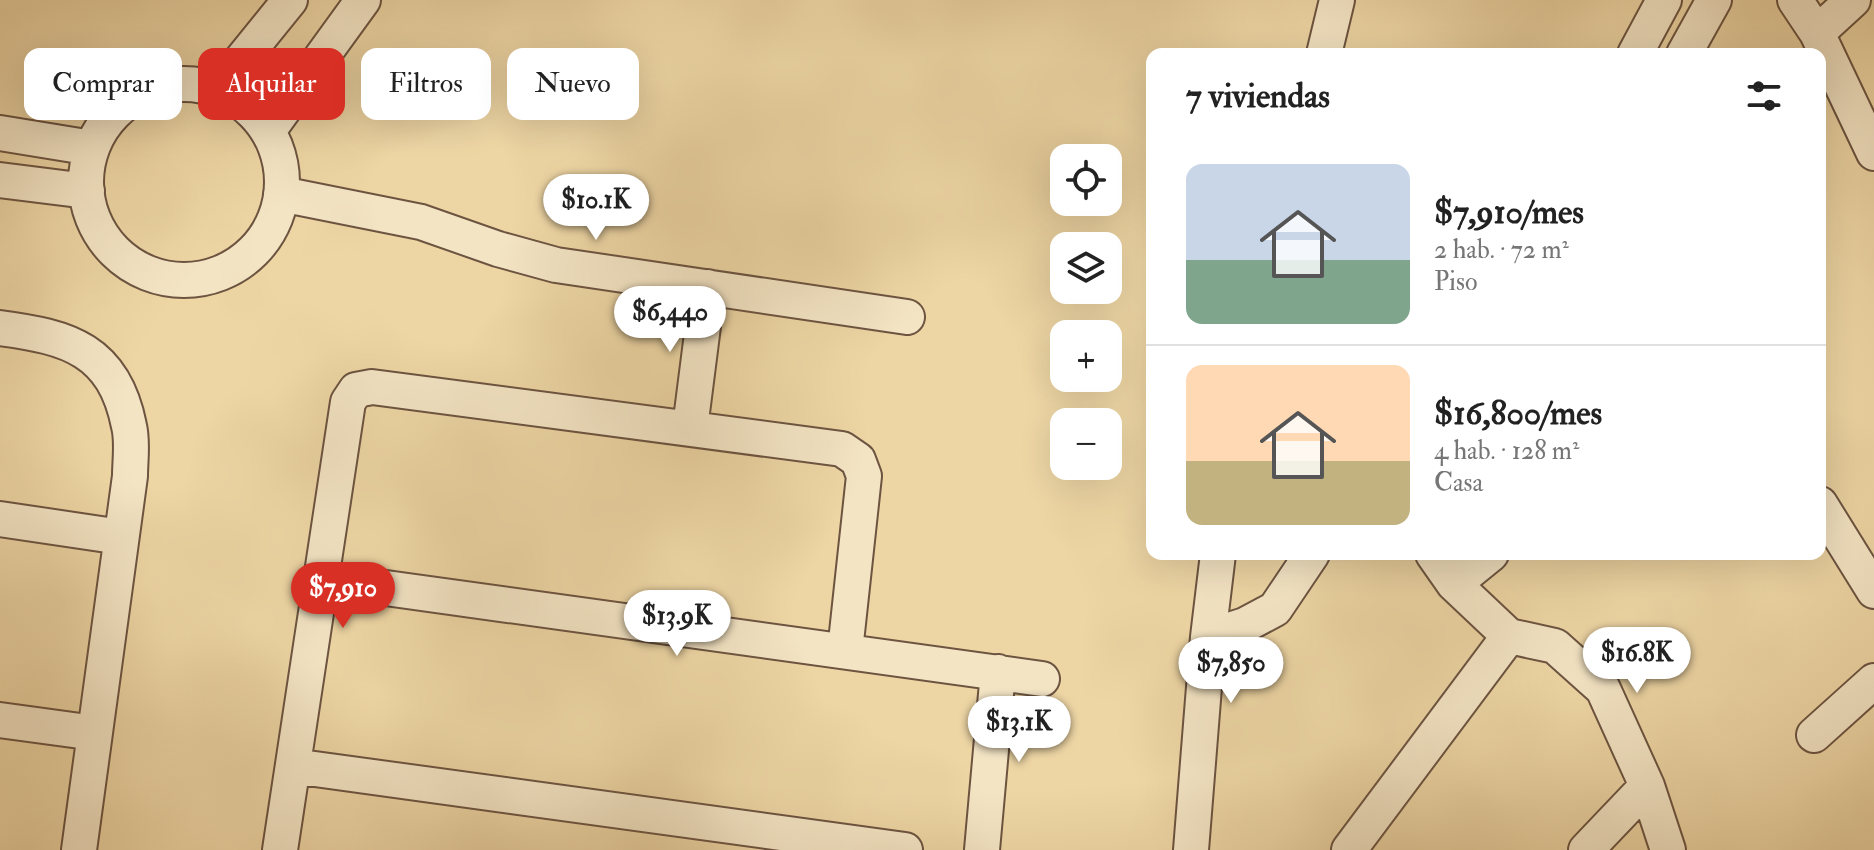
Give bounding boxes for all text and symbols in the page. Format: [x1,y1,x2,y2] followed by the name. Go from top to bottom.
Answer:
[24,48,182,120] chip: Comprar
[198,48,345,120] chip: Alquilar
[361,48,491,120] chip: Filtros
[507,48,639,120] chip: Nuevo
[1742,74,1786,118] icon: filters
[1186,75,1330,118] text: 7 viviendas
[1050,144,1122,480] map controls
[1050,144,1122,216] button: locate
[531,174,661,242] pin: $10.1K
[561,184,631,216] text: $10.1K
[1434,191,1584,234] text: $7,910/mes
[1250,196,1346,292] icon: home
[1050,232,1122,304] button: layers
[1434,234,1569,266] text: 2 hab. · 72 m²
[1434,266,1477,298] text: Piso
[605,286,735,354] pin: $6,440
[632,296,708,328] text: $6,440
[1050,320,1122,392] button: +
[1434,392,1602,435] text: $16,800/mes
[1250,397,1346,493] icon: home
[1050,408,1122,480] button: −
[1434,435,1579,467] text: 4 hab. · 128 m²
[1434,467,1483,499] text: Casa
[278,562,408,630] pin: $7,910
[309,572,377,604] text: $7,910
[612,590,742,658] pin: $13.9K
[642,600,712,632] text: $13.9K
[1572,627,1702,695] pin: $16.8K
[1166,637,1296,705] pin: $7,850
[1601,637,1673,669] text: $16.8K
[1196,647,1266,679] text: $7,850
[954,696,1084,764] pin: $13.1K
[986,706,1052,738] text: $13.1K

